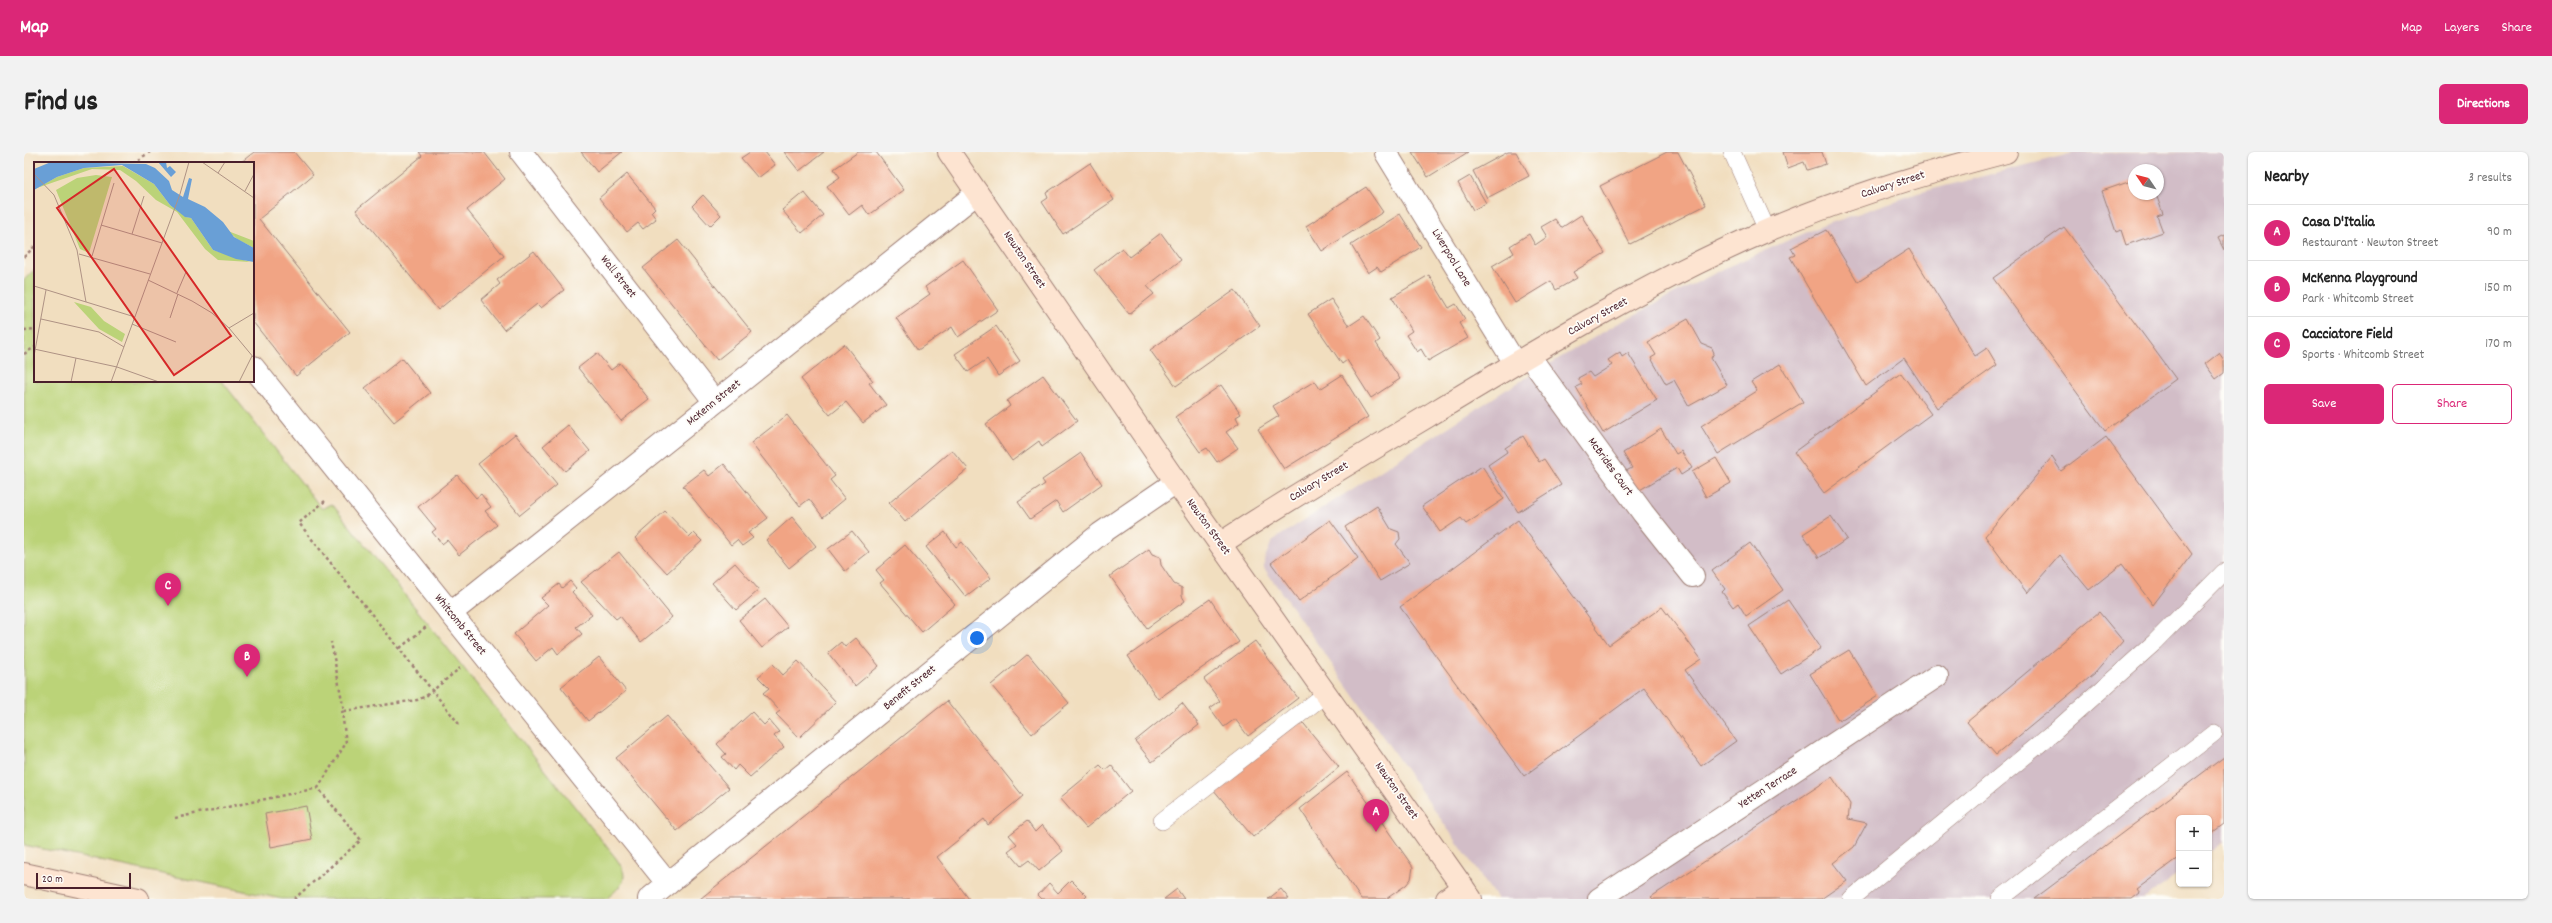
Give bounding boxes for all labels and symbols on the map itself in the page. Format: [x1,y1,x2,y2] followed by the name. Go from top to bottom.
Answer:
[34,162,254,382] inset map
[2128,164,2164,200] north arrow
[1859,167,1928,203] street label: Calvary Street
[1427,226,1475,290] street label: Liverpool Lane
[998,228,1050,293] street label: Newton Street
[596,252,640,302] street label: Wall Street
[1565,293,1632,340] street label: Calvary Street
[683,375,745,430] street label: McKenn Street
[1583,434,1637,500] street label: McBrides Court
[1286,457,1352,506] street label: Calvary Street
[1182,495,1235,559] street label: Newton Street
[155,573,181,606] pin: C
[430,591,490,660] street label: Whitcomb Street
[967,628,987,648] your location
[234,644,260,677] pin: B
[880,661,941,715] street label: Benefit Street
[1370,759,1422,823] street label: Newton Street
[1735,763,1801,813] street label: Yetten Terrace
[1363,799,1389,832] pin: A
[36,871,131,890] scale bar

